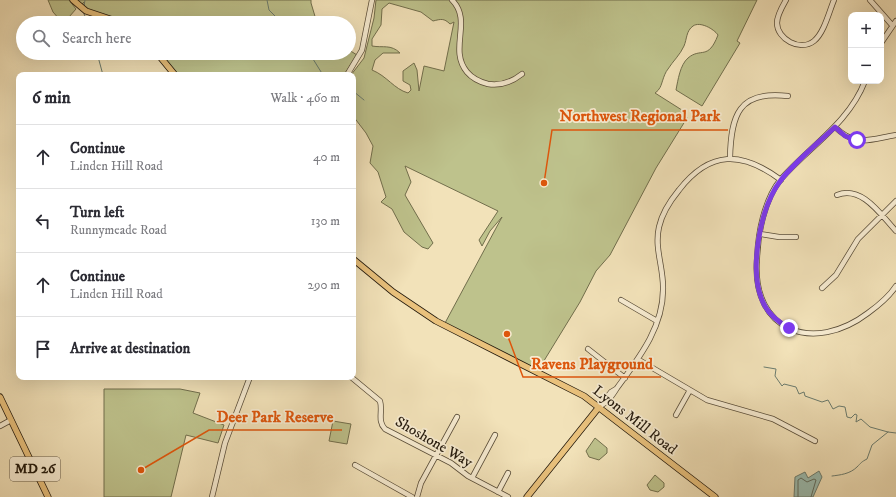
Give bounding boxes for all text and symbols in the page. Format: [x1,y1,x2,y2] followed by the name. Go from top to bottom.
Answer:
[848,12,884,84] map controls
[848,12,884,48] button: +
[16,16,356,60] search box
[30,27,52,49] icon: search
[62,29,131,48] text: Search here
[848,48,884,84] button: −
[32,87,71,109] text: 6 min
[270,90,340,106] text: Walk · 460 m
[552,102,728,130] callout: Northwest Regional Park
[560,106,721,126] text: Northwest Regional Park
[848,131,866,149] route start
[70,139,125,158] text: Continue
[32,146,54,168] icon: ahead
[313,149,340,165] text: 40 m
[70,158,163,174] text: Linden Hill Road
[70,203,124,222] text: Turn left
[32,210,54,232] icon: left
[311,213,340,229] text: 130 m
[70,222,167,238] text: Runnymeade Road
[70,267,125,286] text: Continue
[32,274,54,296] icon: ahead
[308,277,340,293] text: 290 m
[70,286,163,302] text: Linden Hill Road
[780,319,798,337] route end
[32,338,54,360] icon: arrive
[70,339,190,358] text: Arrive at destination
[523,349,661,377] callout: Ravens Playground
[531,354,654,374] text: Ravens Playground
[589,381,681,459] street label: Lyons Mill Road
[209,402,342,430] callout: Deer Park Reserve
[217,407,334,427] text: Deer Park Reserve
[392,412,477,472] street label: Shoshone Way
[10,457,60,481] road number: MD 26

